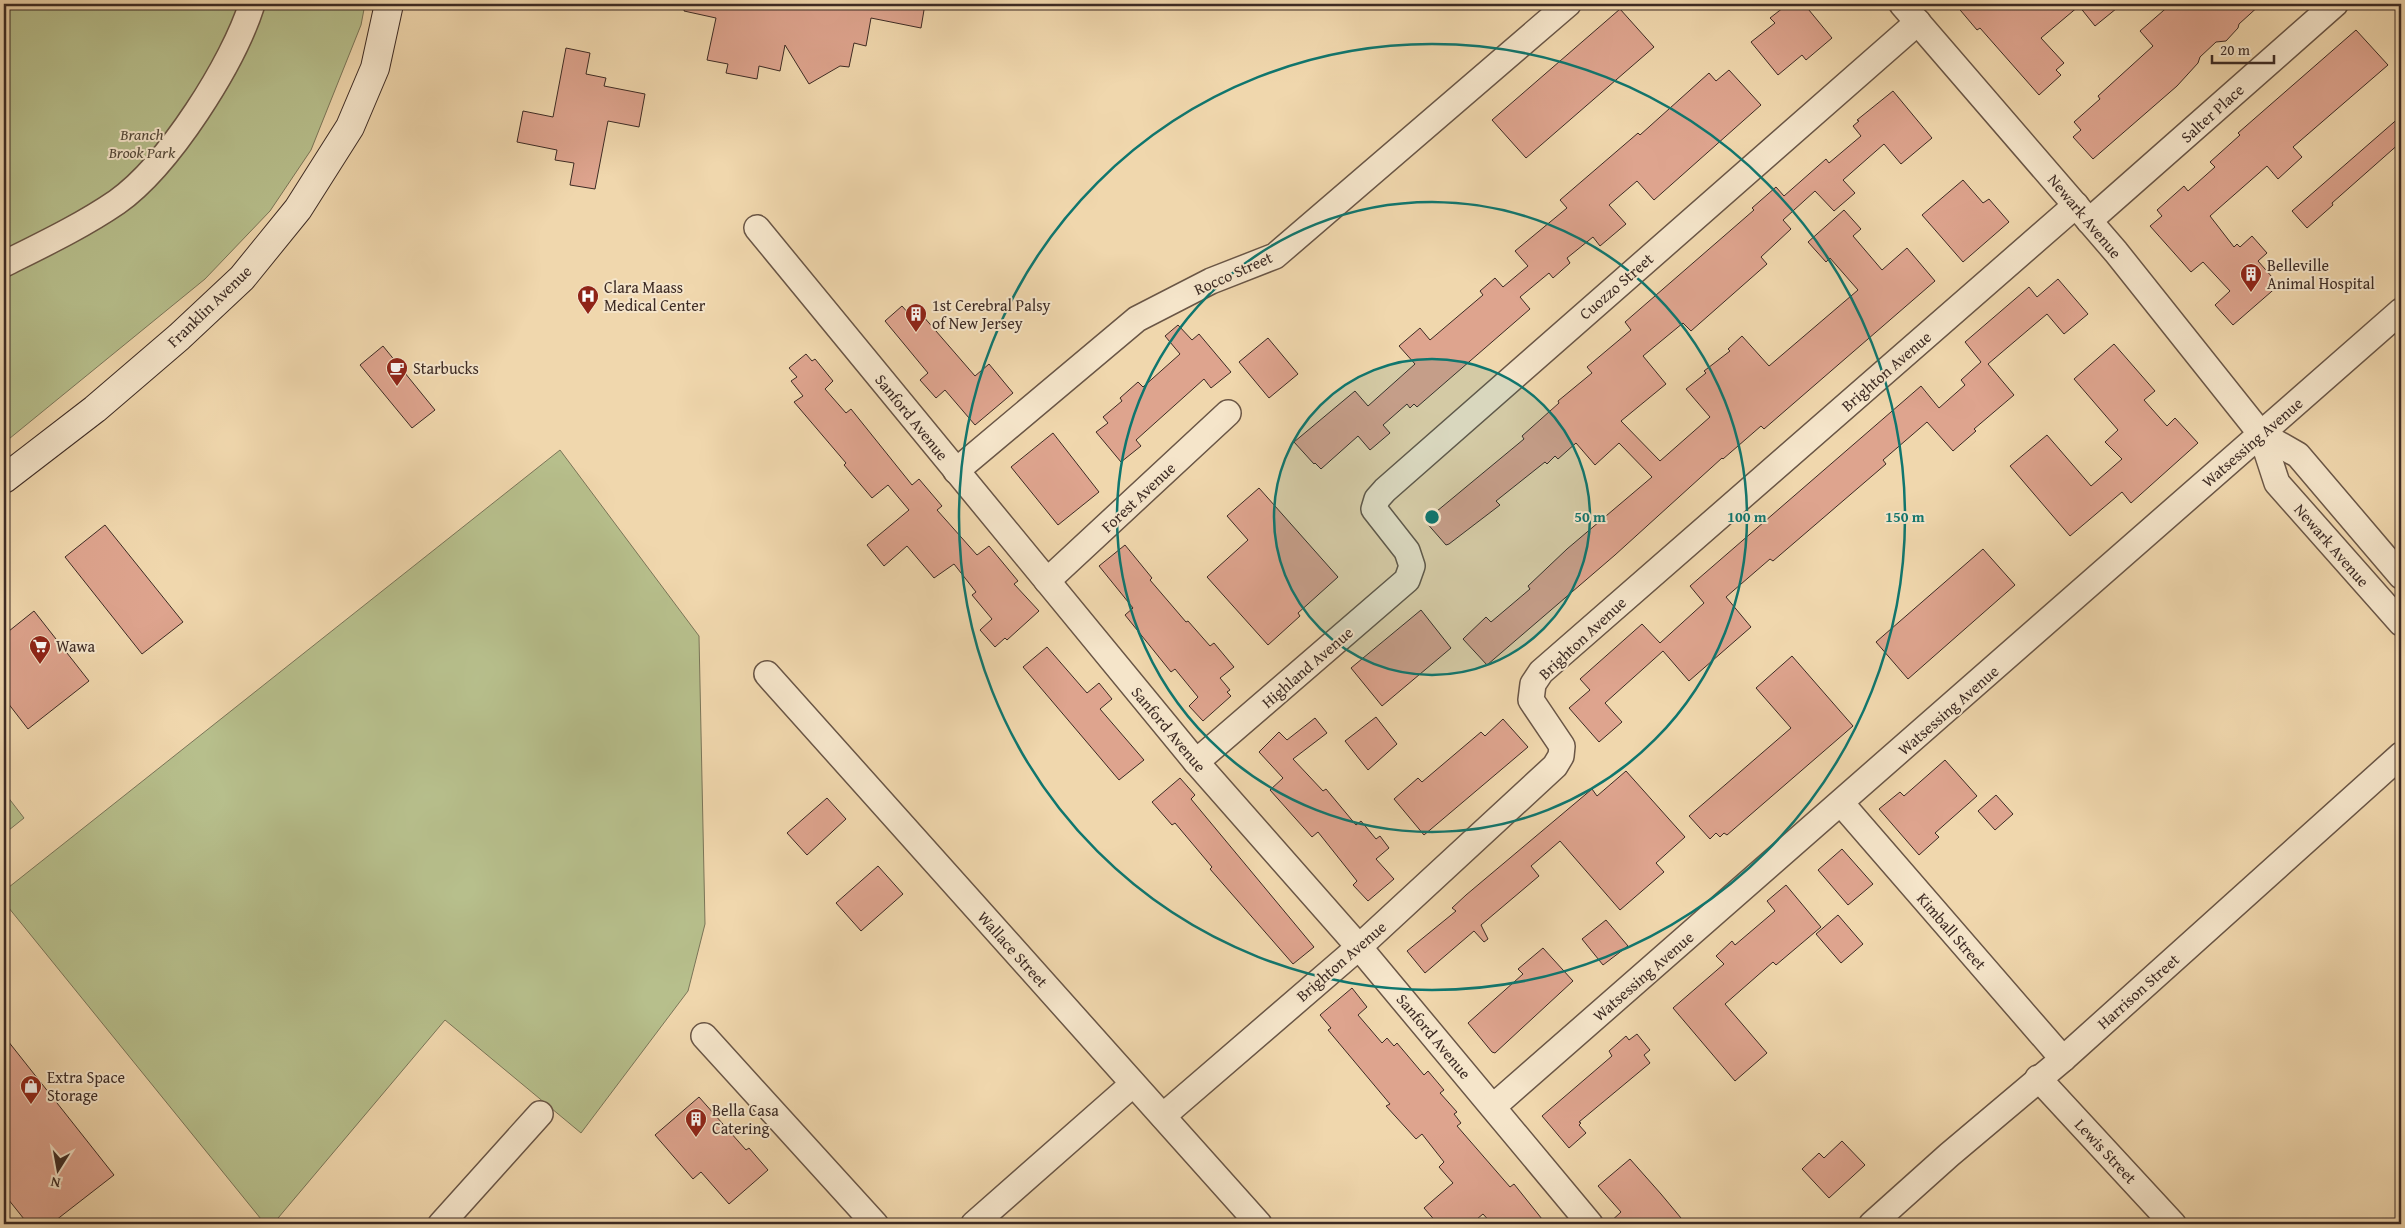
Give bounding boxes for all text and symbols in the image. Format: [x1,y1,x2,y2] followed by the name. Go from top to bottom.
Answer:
[2212,32,2275,64] scale bar
[2220,39,2251,60] text: 20 m
[2175,78,2249,148] street label: Salter Place
[108,122,176,164] park label: Branch Brook Park
[2042,168,2128,264] street label: Newark Avenue
[1190,245,1276,301] street label: Rocco Street
[1574,247,1659,325] street label: Cuozzo Street
[2267,253,2375,295] place label: Belleville Animal Hospital
[161,259,257,353] street label: Franklin Avenue
[2239,262,2263,293] building icon: Belleville Animal Hospital
[604,275,706,317] place label: Clara Maass Medical Center
[576,284,600,315] hospital icon: Clara Maass Medical Center
[932,293,1051,335] place label: 1st Cerebral Palsy of New Jersey
[904,302,928,333] building icon: 1st Cerebral Palsy of New Jersey
[1836,325,1936,417] street label: Brighton Avenue
[385,356,409,387] cafe icon: Starbucks
[413,356,479,380] place label: Starbucks
[870,369,954,465] street label: Sanford Avenue
[2196,391,2308,493] street label: Watsessing Avenue
[1095,456,1181,538] street label: Forest Avenue
[2289,498,2375,592] street label: Newark Avenue
[1574,506,1606,527] text: 50 m
[1727,506,1767,527] text: 100 m
[1885,506,1925,527] text: 150 m
[1423,508,1441,526] centre of rings
[1533,591,1631,685] street label: Brighton Avenue
[1256,620,1358,714] street label: Highland Avenue
[28,634,52,665] supermarket icon: Wawa
[56,634,95,658] place label: Wawa
[1892,659,2004,761] street label: Watsessing Avenue
[1126,681,1212,777] street label: Sanford Avenue
[1911,887,1993,975] street label: Kimball Street
[972,905,1054,993] street label: Wallace Street
[1291,915,1391,1007] street label: Brighton Avenue
[1587,925,1699,1027] street label: Watsessing Avenue
[2092,947,2185,1034] street label: Harrison Street
[1391,988,1477,1084] street label: Sanford Avenue
[47,1065,125,1107] place label: Extra Space Storage
[19,1074,43,1105] shop icon: Extra Space Storage
[712,1098,779,1140] place label: Bella Casa Catering
[684,1107,708,1138] building icon: Bella Casa Catering
[2069,1113,2143,1189] street label: Lewis Street
[32,1146,82,1196] north arrow
[48,1172,62,1193] text: N

